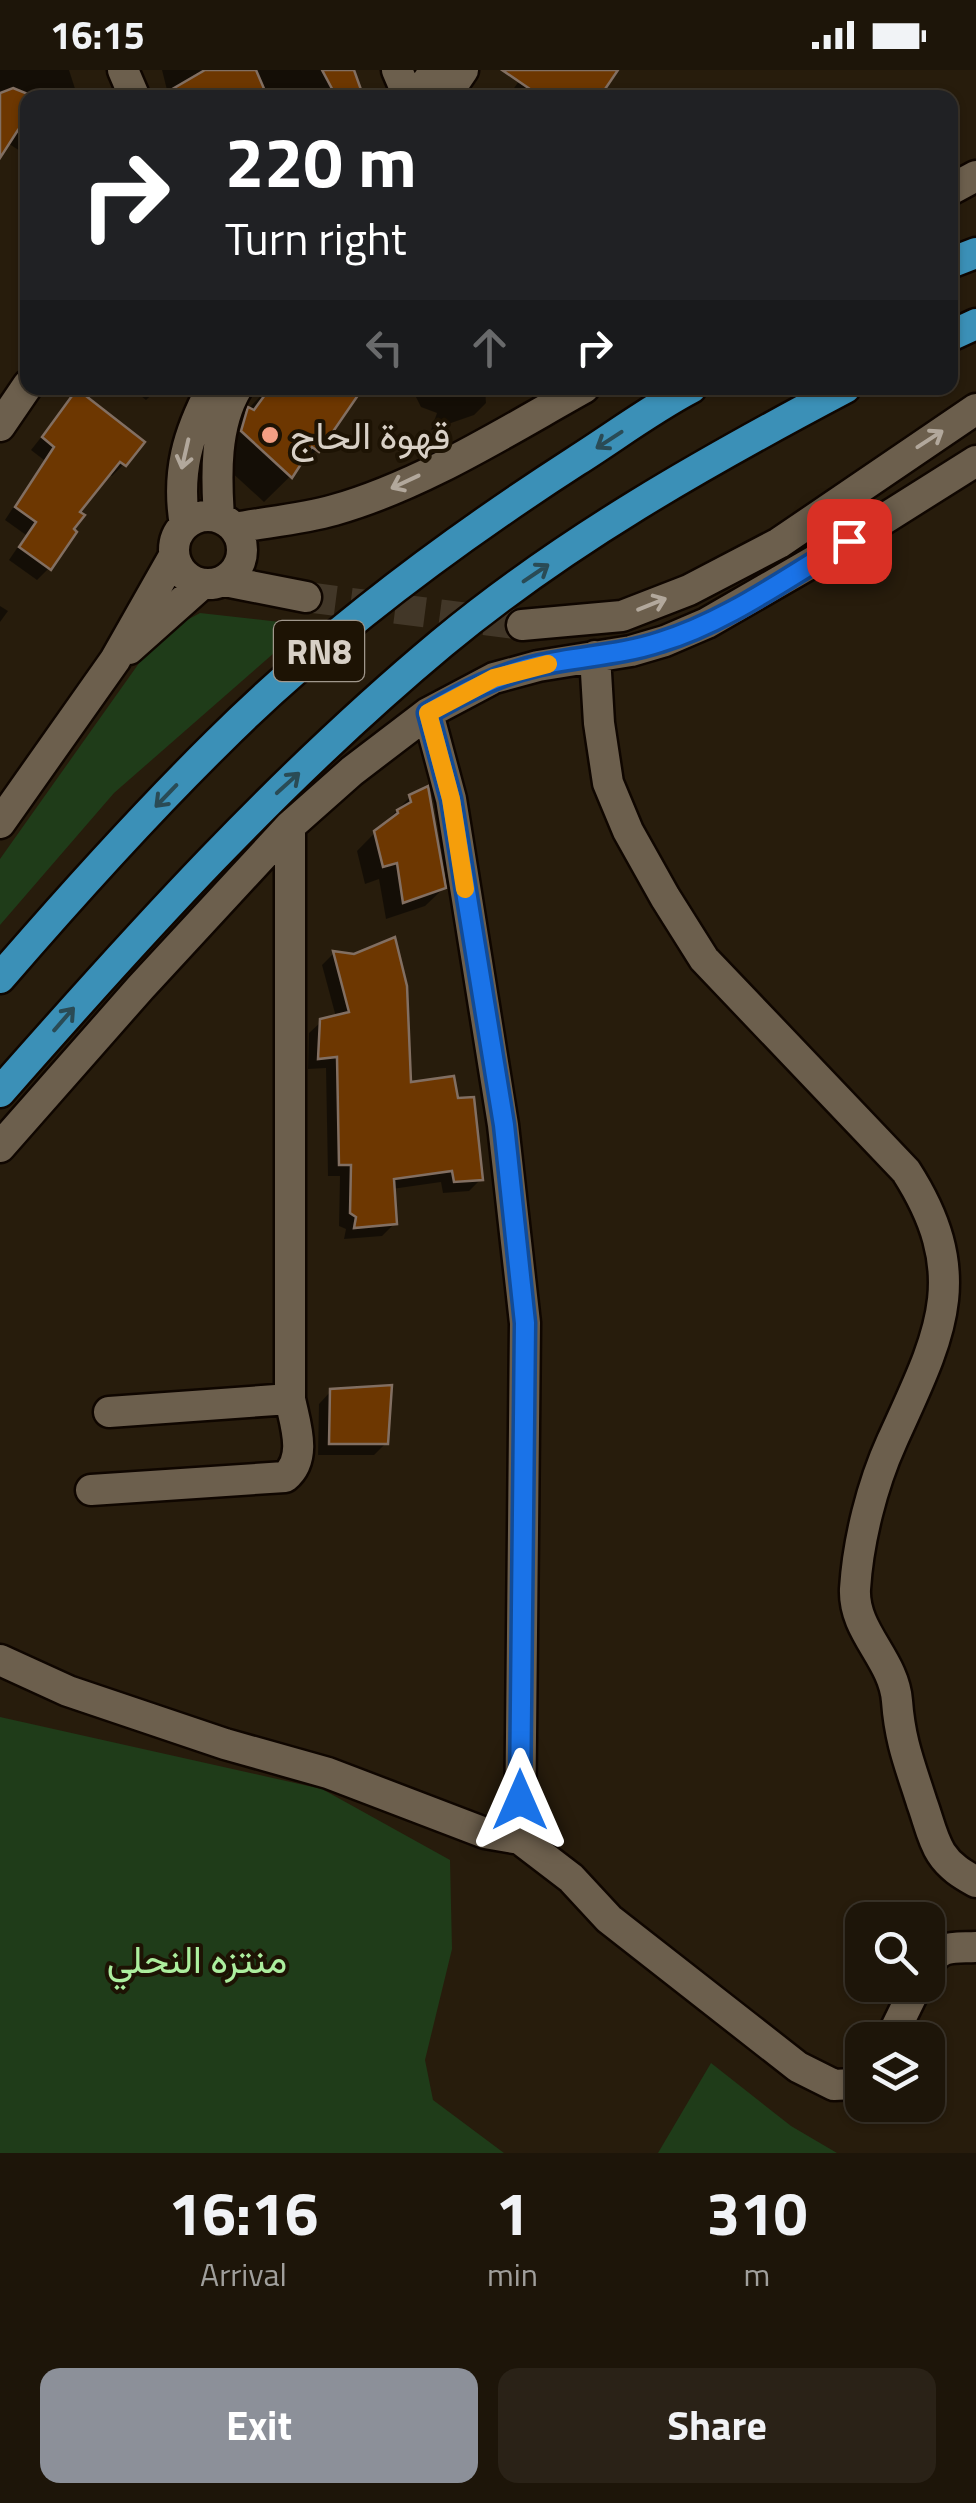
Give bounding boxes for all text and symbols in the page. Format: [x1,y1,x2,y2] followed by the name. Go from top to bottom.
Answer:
[50,6,145,64] text: 16:15
[225,108,417,214] text: 220 m
[60,130,190,260] icon: right
[225,204,407,272] text: Turn right
[357,320,412,375] icon: left
[462,320,517,375] icon: ahead
[567,320,622,375] icon: right
[290,406,450,464] place label: قهوة الحاج
[259,424,281,446] marker: قهوة الحاج
[916,428,944,449] one-way arrow
[595,429,624,450] one-way arrow
[175,437,193,469] one-way arrow
[391,473,421,492] one-way arrow
[807,499,892,584] pin
[822,514,877,569] icon: arrive
[521,563,549,584] one-way arrow
[636,594,667,612] one-way arrow
[274,621,364,681] road number: RN8
[276,771,300,795] one-way arrow
[154,783,178,807] one-way arrow
[53,1006,75,1032] one-way arrow
[468,1748,572,1852] position arrow
[845,1902,945,2122] map controls
[845,1902,945,2002] button: search
[107,1930,287,1991] park label: منتزه النحلي
[845,2022,945,2122] button: layers
[169,2167,318,2258] text: 16:16
[496,2167,529,2258] text: 1
[707,2167,807,2258] text: 310
[200,2250,287,2298] text: Arrival
[487,2250,538,2298] text: min
[744,2250,770,2298] text: m
[40,2368,478,2483] button: Exit
[498,2368,936,2483] button: Share

